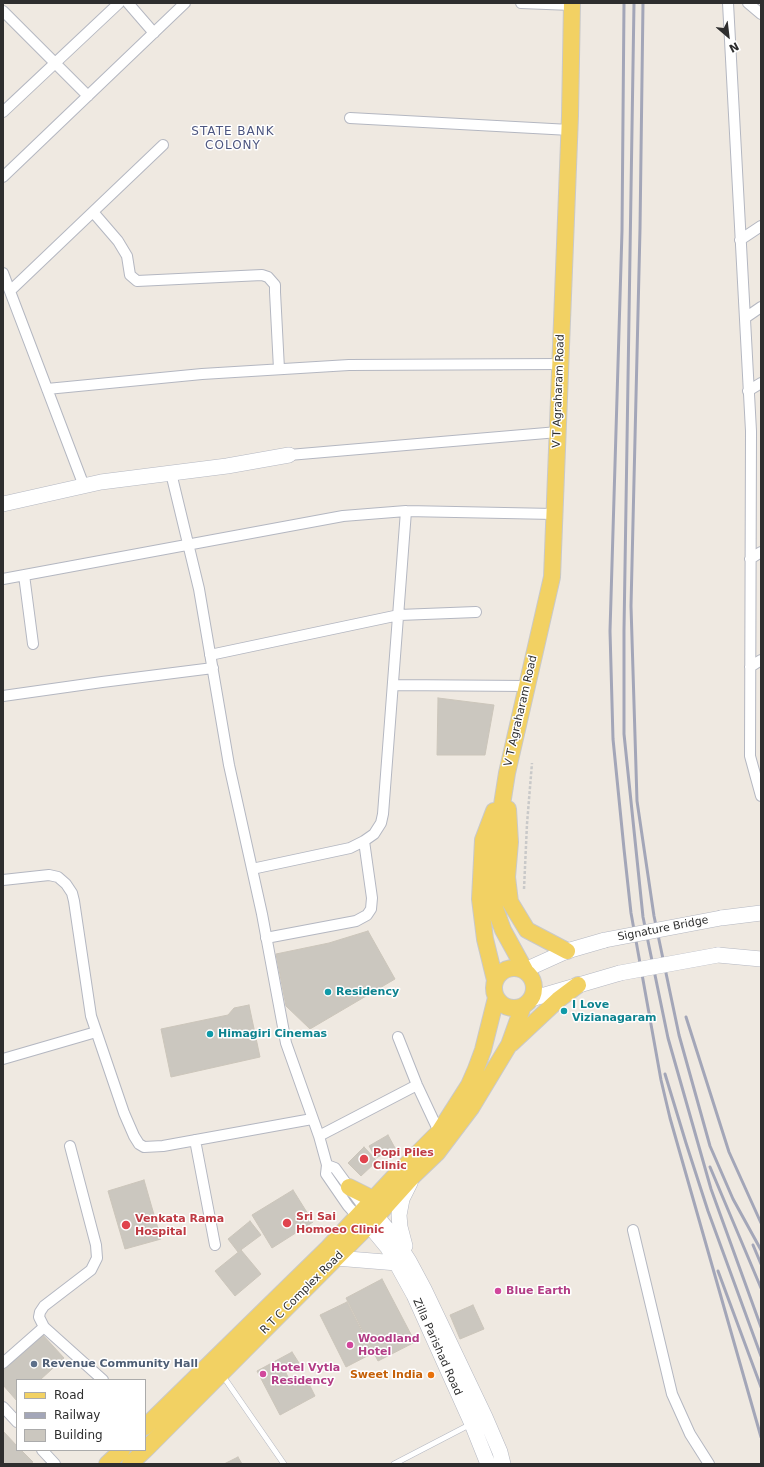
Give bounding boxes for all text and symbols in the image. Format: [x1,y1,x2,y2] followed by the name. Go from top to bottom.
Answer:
[708,16,748,56] north arrow
[727,39,741,55] text: N
[191,125,275,153] district label: STATE BANK COLONY
[550,334,568,448] street label: V T Agraharam Road
[502,654,540,768] street label: V T Agraharam Road
[616,914,710,944] street label: Signature Bridge
[336,985,399,999] place label: Residency
[323,987,333,997] marker: Residency
[572,998,657,1024] place label: I Love Vizianagaram
[559,1006,569,1016] marker: I Love Vizianagaram
[218,1027,327,1041] place label: Himagiri Cinemas
[205,1029,215,1039] marker: Himagiri Cinemas
[373,1146,434,1172] place label: Popi Piles Clinic
[358,1153,370,1165] marker: Popi Piles Clinic
[296,1210,384,1236] place label: Sri Sai Homoeo Clinic
[135,1212,224,1238] place label: Venkata Rama Hospital
[281,1217,293,1229] marker: Sri Sai Homoeo Clinic
[120,1219,132,1231] marker: Venkata Rama Hospital
[258,1249,346,1337] street label: R T C Complex Road
[506,1284,571,1298] place label: Blue Earth
[493,1286,503,1296] marker: Blue Earth
[410,1296,464,1398] street label: Zilla Parishad Road
[358,1332,420,1358] place label: Woodland Hotel
[345,1340,355,1350] marker: Woodland Hotel
[42,1357,198,1371] place label: Revenue Community Hall
[29,1359,39,1369] marker: Revenue Community Hall
[271,1361,340,1387] place label: Hotel Vytla Residency
[350,1368,423,1382] place label: Sweet India
[258,1369,268,1379] marker: Hotel Vytla Residency
[426,1370,436,1380] marker: Sweet India
[16,1379,146,1451] legend
[54,1388,84,1402] text: Road
[54,1408,100,1422] text: Railway
[54,1428,103,1442] text: Building

